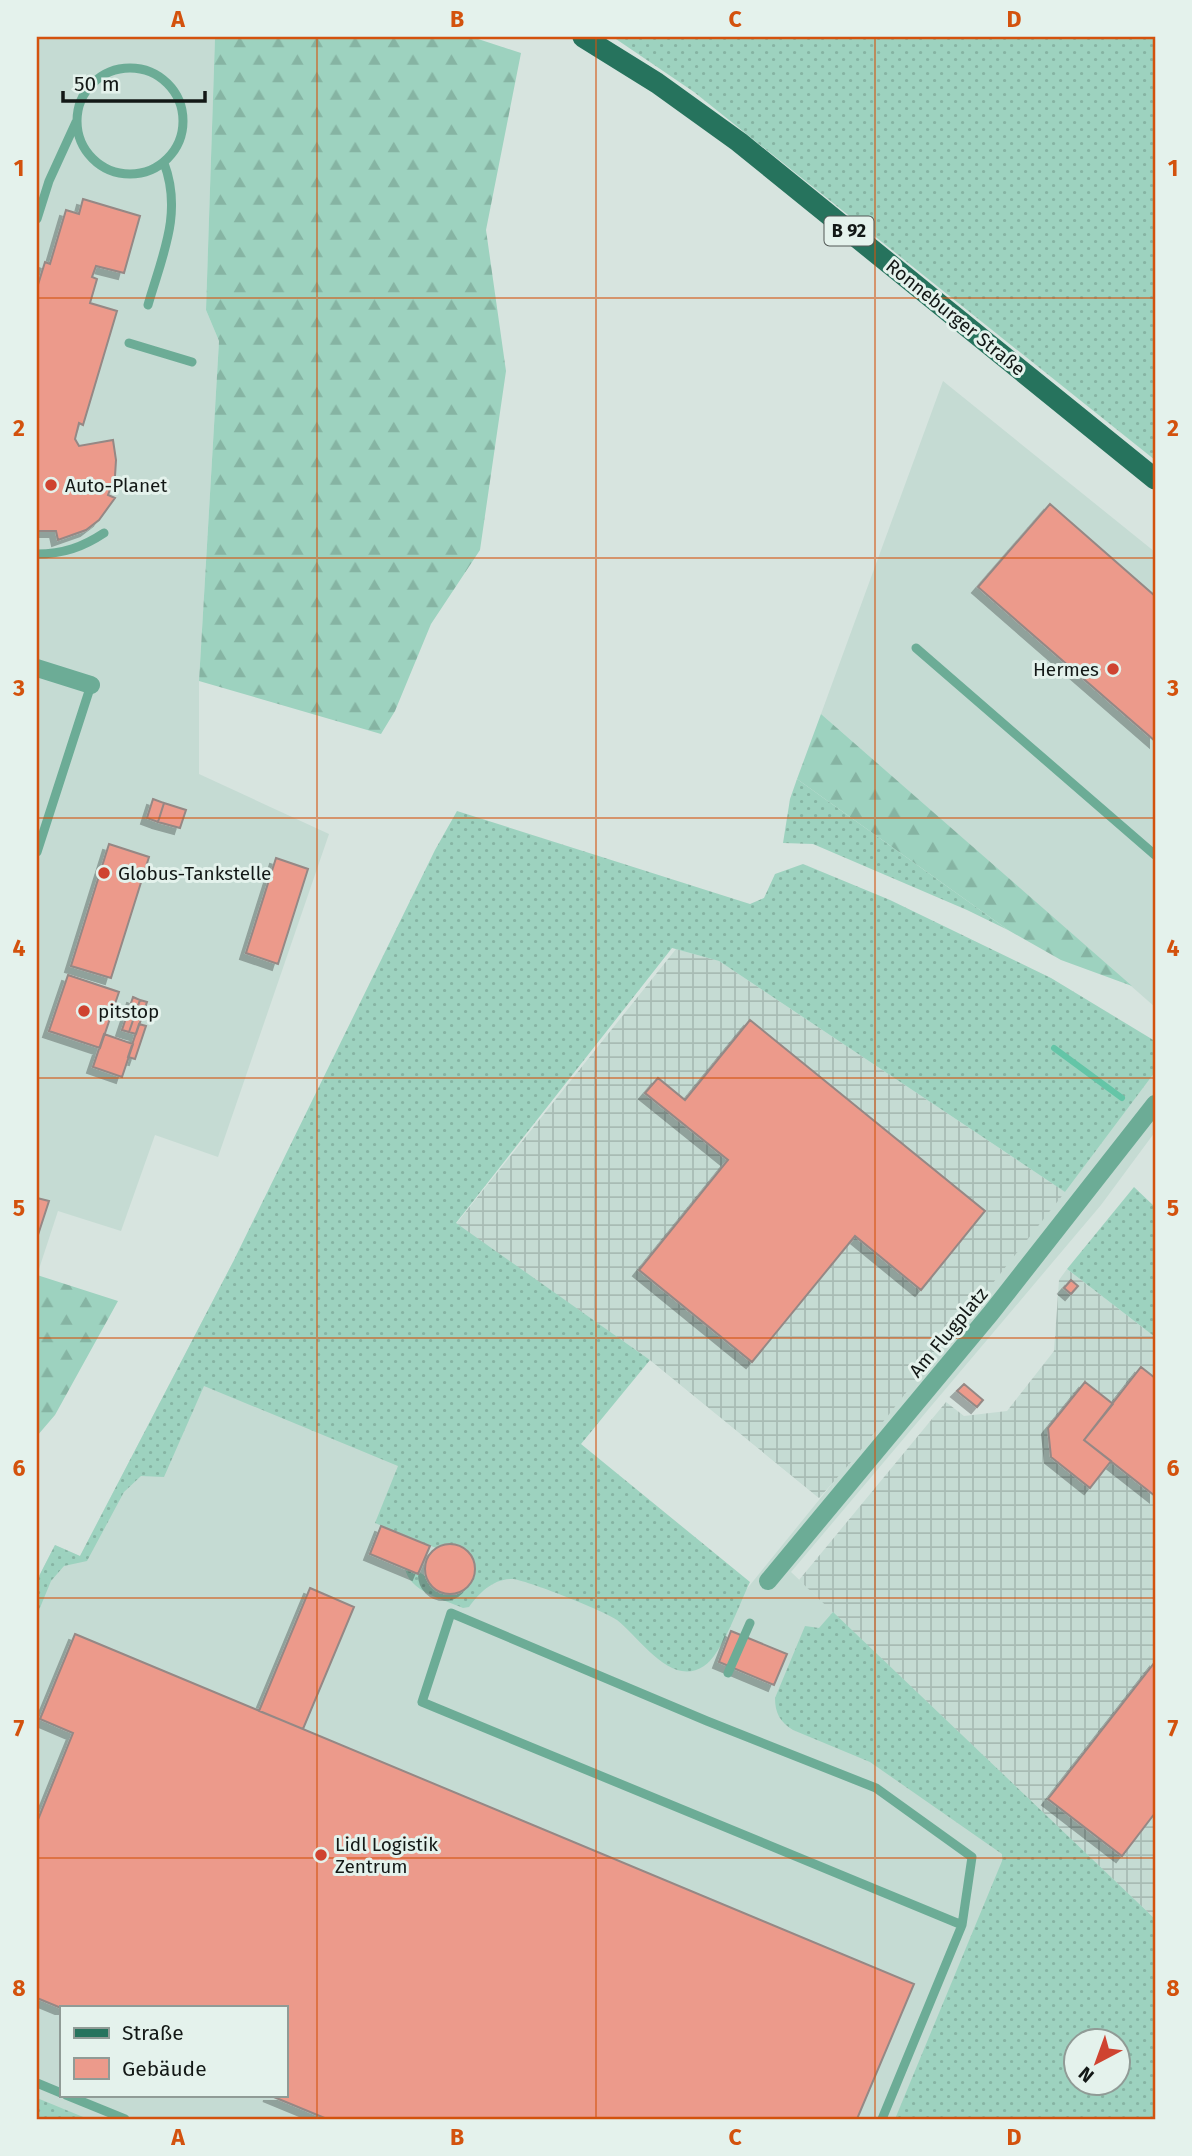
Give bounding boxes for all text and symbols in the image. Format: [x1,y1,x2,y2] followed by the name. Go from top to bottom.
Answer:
[170,5,185,33] text: A
[450,5,464,33] text: B
[728,5,742,33] text: C
[1007,5,1022,33] text: D
[63,60,205,104] scale bar
[74,71,120,97] text: 50 m
[14,154,24,182] text: 1
[1168,154,1178,182] text: 1
[824,216,874,246] road number: B 92
[881,254,1030,381] street label: Ronneburger Straße
[13,414,25,442] text: 2
[1167,414,1179,442] text: 2
[65,474,167,497] place label: Auto-Planet
[43,477,59,493] marker: Auto-Planet
[1033,658,1099,681] place label: Hermes
[1105,661,1121,677] marker: Hermes
[12,674,25,702] text: 3
[1166,674,1179,702] text: 3
[118,862,271,885] place label: Globus-Tankstelle
[96,865,112,881] marker: Globus-Tankstelle
[13,934,26,962] text: 4
[1167,934,1180,962] text: 4
[98,1000,159,1023] place label: pitstop
[76,1003,92,1019] marker: pitstop
[13,1194,25,1222] text: 5
[1167,1194,1179,1222] text: 5
[904,1283,993,1382] street label: Am Flugplatz
[13,1454,26,1482] text: 6
[1167,1454,1180,1482] text: 6
[14,1714,25,1742] text: 7
[1168,1714,1179,1742] text: 7
[335,1833,438,1878] place label: Lidl Logistik Zentrum
[313,1847,329,1863] marker: Lidl Logistik Zentrum
[12,1974,26,2002] text: 8
[1166,1974,1180,2002] text: 8
[60,2006,287,2096] legend
[122,2020,184,2046] text: Straße
[1062,2026,1132,2096] north arrow
[122,2056,207,2082] text: Gebäude
[1074,2062,1098,2087] text: N
[170,2123,185,2151] text: A
[450,2123,464,2151] text: B
[728,2123,742,2151] text: C
[1007,2123,1022,2151] text: D

